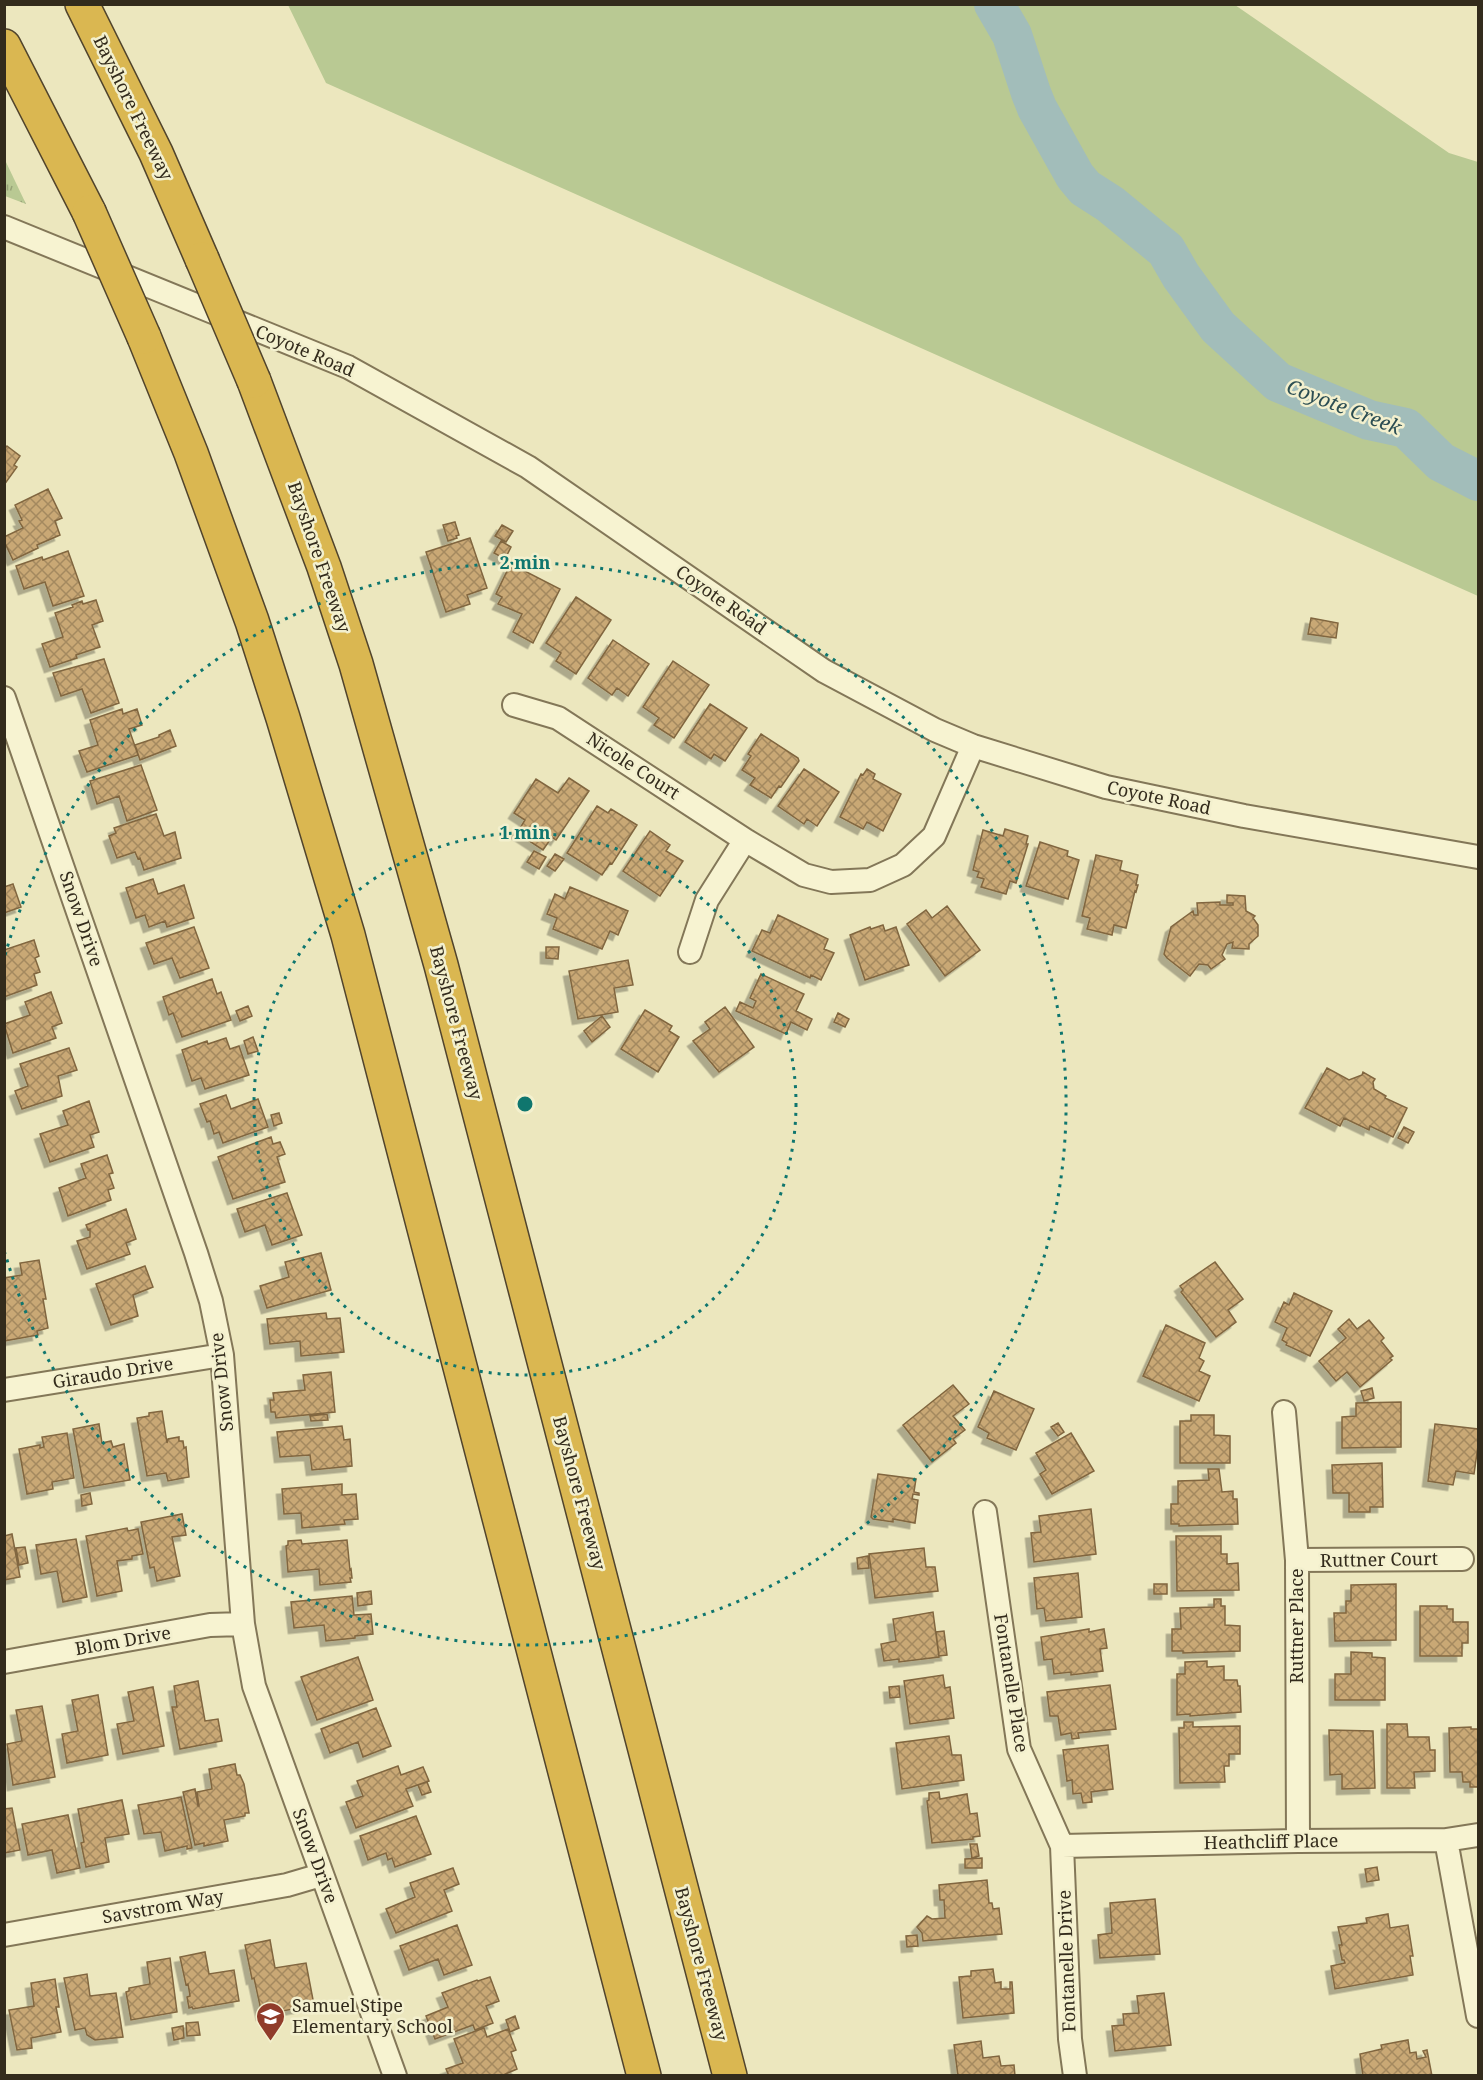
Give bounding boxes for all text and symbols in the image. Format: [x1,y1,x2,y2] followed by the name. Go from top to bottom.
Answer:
[88,31,180,185] street label: Bayshore Freeway
[252,318,359,382] street label: Coyote Road
[1283,372,1406,441] water label: Coyote Creek
[283,478,357,636] street label: Bayshore Freeway
[500,550,550,574] text: 2 min
[671,559,772,639] street label: Coyote Road
[582,726,685,804] street label: Nicole Court
[1105,774,1213,820] street label: Coyote Road
[500,820,550,844] text: 1 min
[54,868,109,970] street label: Snow Drive
[425,943,489,1103] street label: Bayshore Freeway
[515,1094,535,1114] centre of rings
[204,1331,238,1433] street label: Snow Drive
[51,1351,175,1393] street label: Giraudo Drive
[548,1413,612,1573] street label: Bayshore Freeway
[1320,1546,1438,1572] street label: Ruttner Court
[1284,1568,1308,1684] street label: Ruttner Place
[989,1612,1035,1754] street label: Fontanelle Place
[73,1620,173,1660] street label: Blom Drive
[288,1805,344,1906] street label: Snow Drive
[1204,1828,1338,1854] street label: Heathcliff Place
[100,1883,226,1929] street label: Savstrom Way
[670,1884,734,2044] street label: Bayshore Freeway
[1052,1889,1080,2033] street label: Fontanelle Drive
[292,1993,453,2038] place label: Samuel Stipe Elementary School
[255,2000,287,2042] school or university icon: Samuel Stipe Elementary School

